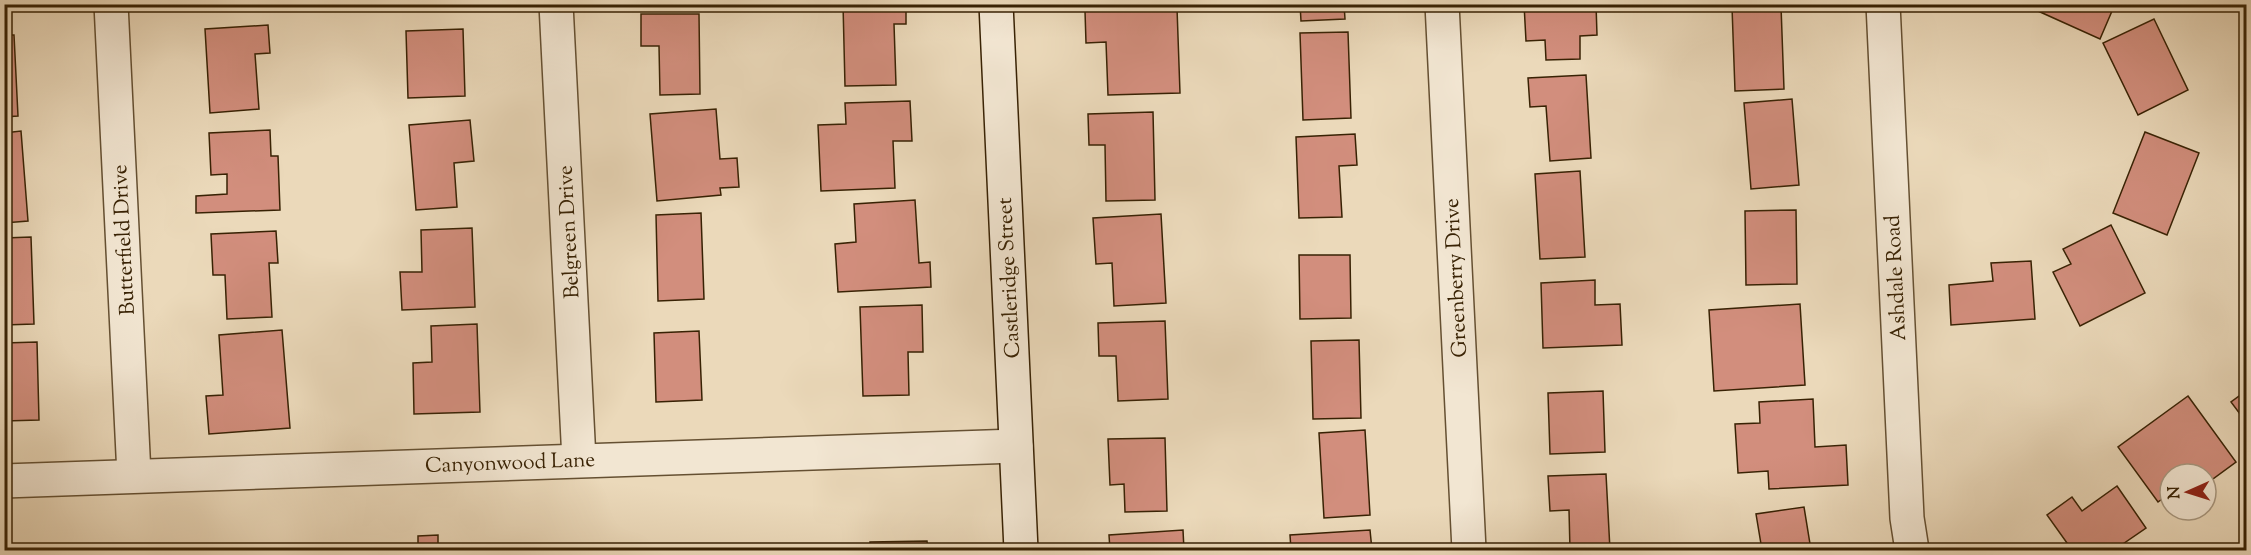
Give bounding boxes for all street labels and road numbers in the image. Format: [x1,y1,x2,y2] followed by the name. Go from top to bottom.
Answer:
[106,164,144,316] street label: Butterfield Drive
[552,164,588,299] street label: Belgreen Drive
[991,197,1029,359] street label: Castleridge Street
[1438,198,1476,358] street label: Greenberry Drive
[1879,214,1915,342] street label: Ashdale Road
[424,446,596,482] street label: Canyonwood Lane

